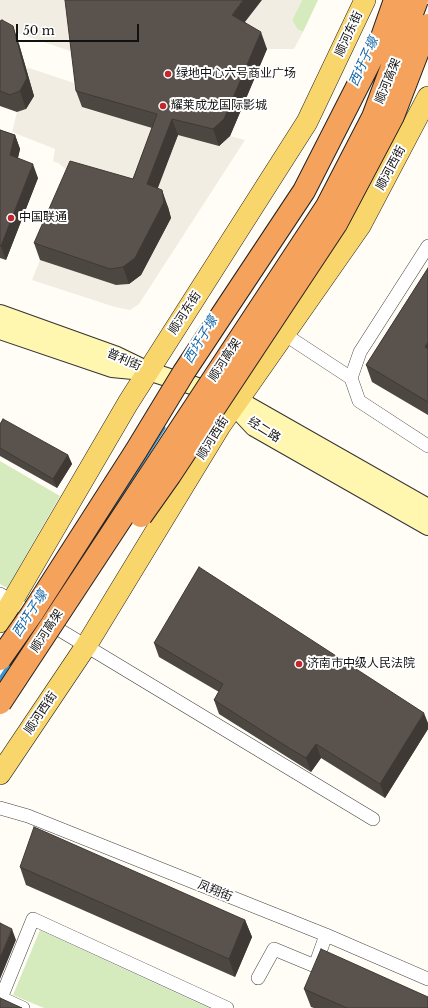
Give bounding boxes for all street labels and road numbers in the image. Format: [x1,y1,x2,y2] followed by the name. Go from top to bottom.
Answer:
[332,9,366,59] street label: 顺河东街
[372,56,404,106] street label: 顺河高架
[373,143,409,193] street label: 顺河西街
[166,289,204,337] street label: 顺河东街
[206,336,244,384] street label: 顺河高架
[105,346,143,374] street label: 普利街
[194,414,232,462] street label: 顺河西街
[245,414,283,446] street label: 经二路
[28,607,66,655] street label: 顺河高架
[22,689,60,737] street label: 顺河西街
[196,878,234,904] street label: 凤翔街

